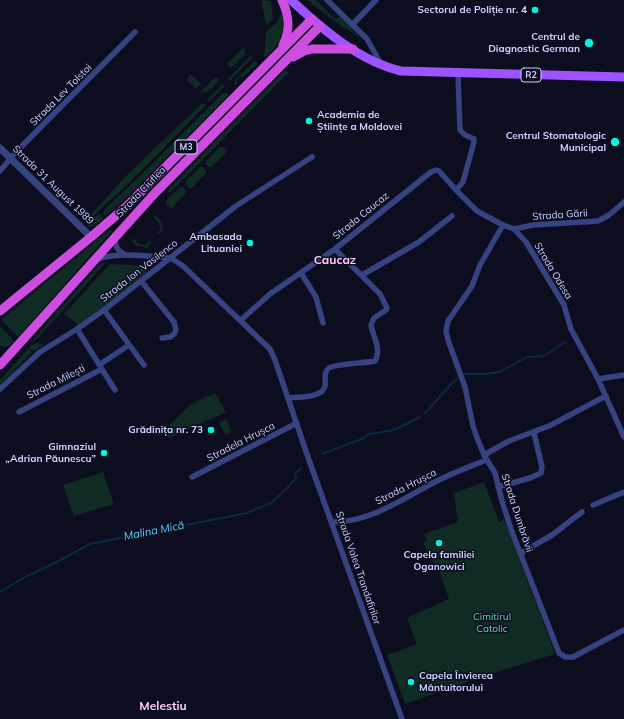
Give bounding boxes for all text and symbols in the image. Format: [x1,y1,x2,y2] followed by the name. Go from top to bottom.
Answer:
[418,4,527,16] place label: Sectorul de Poliție nr. 4
[530,5,540,15] marker: Sectorul de Poliție nr. 4
[488,31,580,54] place label: Centrul de Diagnostic German
[583,37,595,49] marker: Centrul de Diagnostic German
[28,62,94,128] street label: Strada Lev Tolstoi
[521,68,541,82] road number: R2
[317,109,402,132] place label: Academia de Științe a Moldovei
[304,116,314,126] marker: Academia de Științe a Moldovei
[506,130,606,154] place label: Centrul Stomatologic Municipal
[609,136,621,148] marker: Centrul Stomatologic Municipal
[175,140,197,154] road number: M3
[10,143,96,227] street label: Strada 31 August 1989
[114,164,168,220] street label: Strada Ciuflea
[331,190,391,242] street label: Strada Caucaz
[532,207,588,223] street label: Strada Gării
[190,231,242,254] place label: Ambasada Lituaniei
[98,237,180,305] street label: Strada Ion Vasilenco
[245,238,255,248] marker: Ambasada Lituaniei
[531,240,575,302] street label: Strada Odesa
[314,253,356,267] district label: Caucaz
[25,362,87,402] street label: Strada Milești
[205,420,277,464] street label: Stradela Hrușca
[128,424,203,436] place label: Grădinița nr. 73
[206,425,216,435] marker: Grădinița nr. 73
[5,441,96,464] place label: Gimnaziul „Adrian Păunescu”
[99,448,109,458] marker: Gimnaziul „Adrian Păunescu”
[374,466,438,508] street label: Strada Hrușca
[499,472,535,554] street label: Strada Dumbrăvii
[333,510,383,626] street label: Strada Valea Trandafirilor
[123,519,185,543] water label: Malina Mică
[434,538,444,548] marker: Capela familiei Oganowici
[404,549,474,572] place label: Capela familiei Oganowici
[473,611,511,634] park label: Cimitirul Catolic
[419,670,493,694] place label: Capela Învierea Mântuitorului
[406,677,416,687] marker: Capela Învierea Mântuitorului
[139,699,187,713] district label: Melestiu

